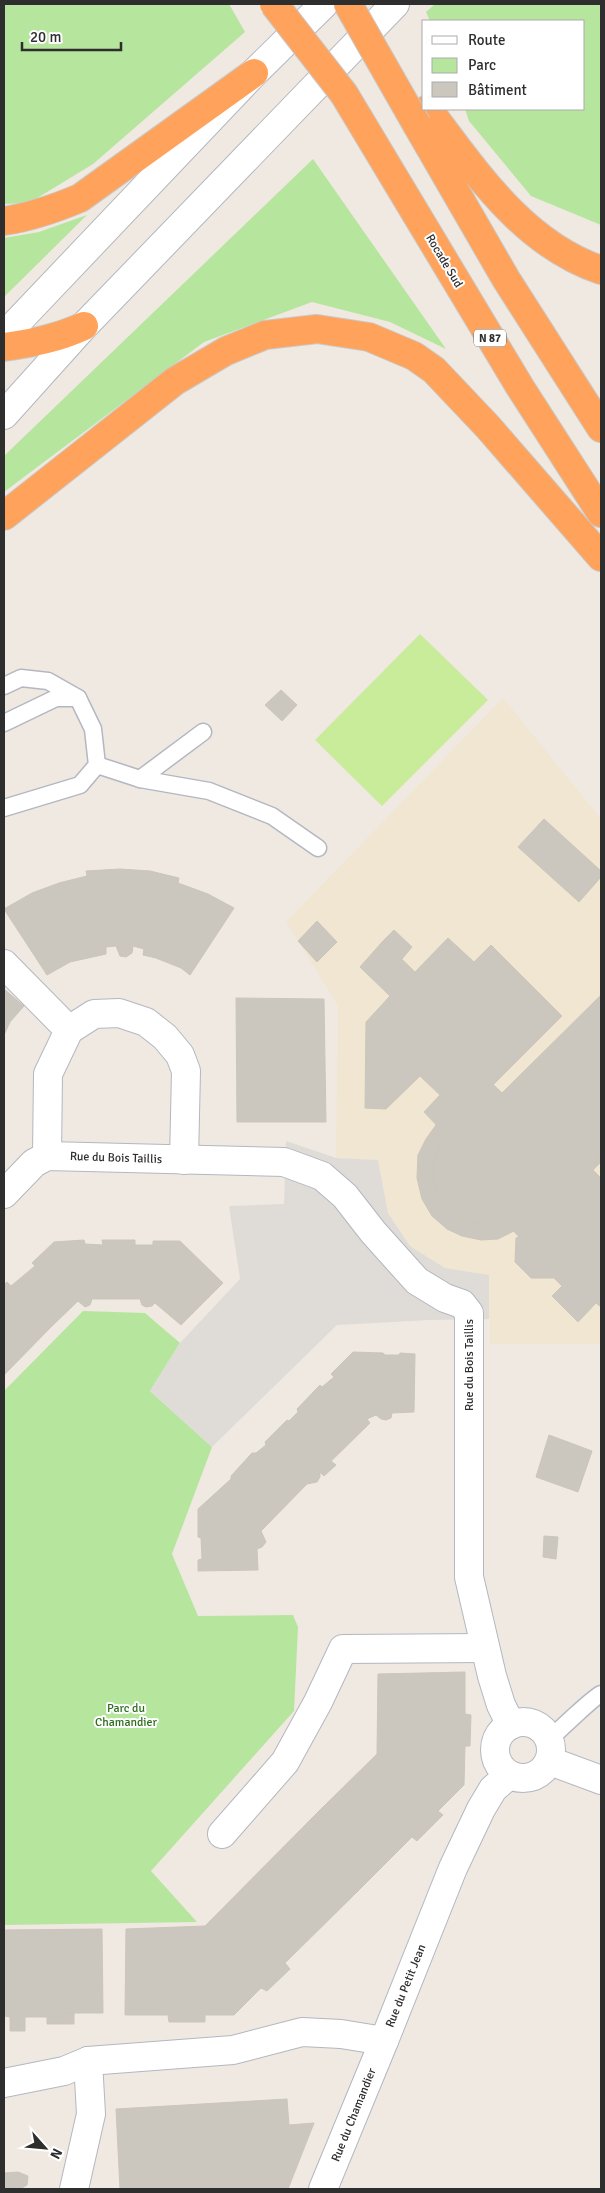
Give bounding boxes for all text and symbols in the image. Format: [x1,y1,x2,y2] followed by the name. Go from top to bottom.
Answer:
[22,20,121,52] scale bar
[422,20,585,110] legend
[30,28,61,46] text: 20 m
[468,31,505,49] text: Route
[468,56,496,74] text: Parc
[468,81,527,99] text: Bâtiment
[422,232,466,290] street label: Rocade Sud
[474,329,506,346] road number: N 87
[70,1149,162,1167] street label: Rue du Bois Taillis
[462,1319,477,1411] street label: Rue du Bois Taillis
[95,1701,158,1730] park label: Parc du Chamandier
[382,1942,430,2030] street label: Rue du Petit Jean
[328,2065,380,2164] street label: Rue du Chamandier
[20,2123,70,2173] north arrow
[46,2145,66,2162] text: N

